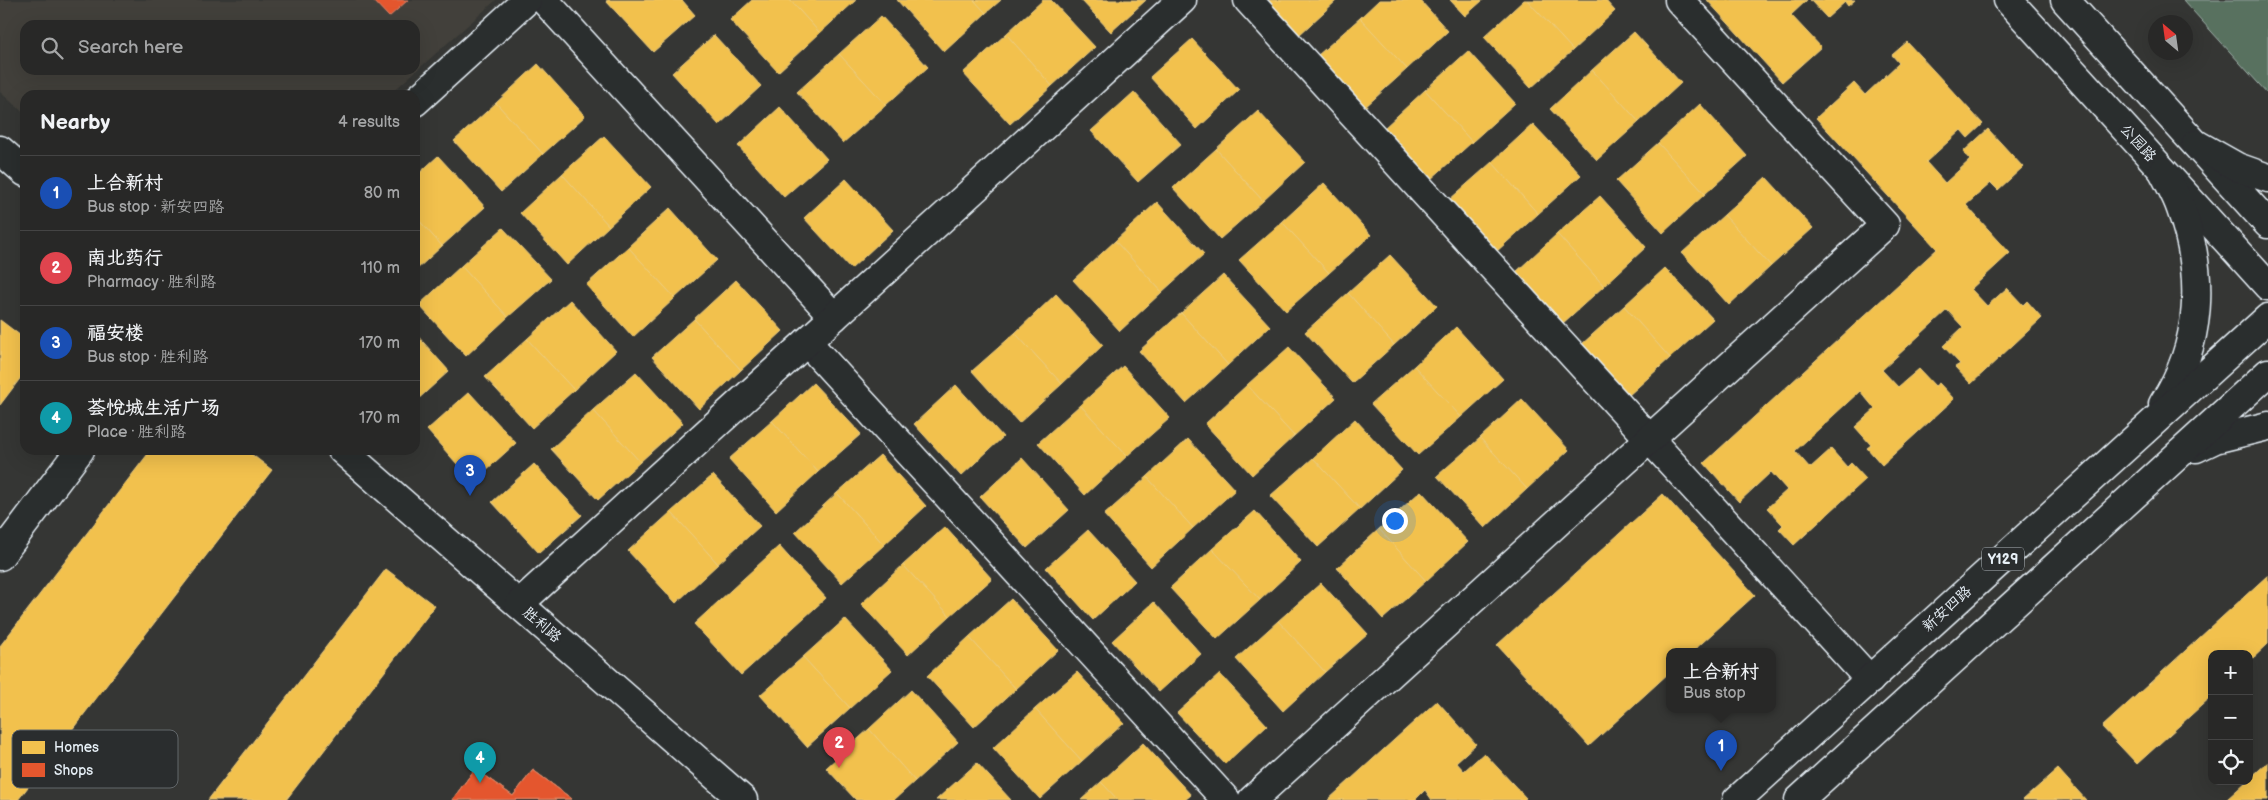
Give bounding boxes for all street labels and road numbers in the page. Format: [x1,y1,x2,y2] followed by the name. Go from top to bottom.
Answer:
[2116,120,2160,166] street label: 公园路
[1982,548,2024,570] road number: Y129
[1918,582,1976,636] street label: 新安四路
[519,603,565,647] street label: 胜利路

